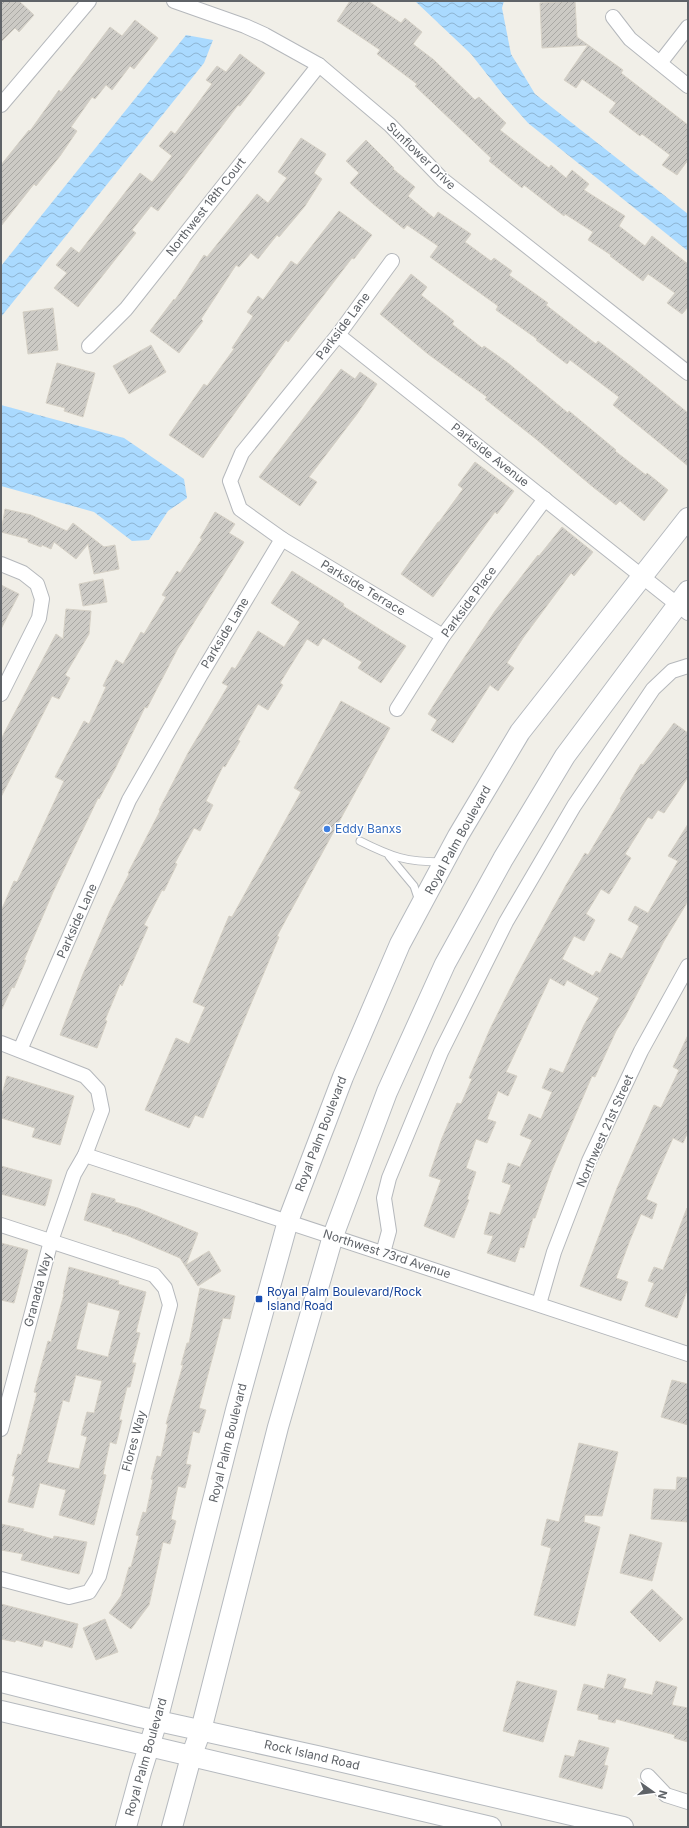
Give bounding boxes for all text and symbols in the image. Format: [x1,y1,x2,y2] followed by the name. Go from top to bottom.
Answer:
[384,119,459,192] street label: Sunflower Drive
[163,155,249,259] street label: Northwest 18th Court
[312,289,373,362] street label: Parkside Lane
[448,420,532,490] street label: Parkside Avenue
[318,556,408,619] street label: Parkside Terrace
[438,563,499,640] street label: Parkside Place
[197,594,252,671] street label: Parkside Lane
[421,783,494,897] street label: Royal Palm Boulevard
[335,821,402,836] place label: Eddy Banxs
[322,824,332,834] marker: Eddy Banxs
[53,881,100,961] street label: Parkside Lane
[573,1072,636,1190] street label: Northwest 21st Street
[292,1074,349,1194] street label: Royal Palm Boulevard
[321,1226,453,1281] street label: Northwest 73rd Avenue
[20,1251,55,1329] street label: Granada Way
[267,1284,422,1313] place label: Royal Palm Boulevard/Rock Island Road
[254,1294,264,1304] marker: Royal Palm Boulevard/Rock Island Road
[205,1382,250,1504] street label: Royal Palm Boulevard
[118,1408,149,1473] street label: Flores Way
[121,1696,170,1818] street label: Royal Palm Boulevard
[263,1736,361,1773] street label: Rock Island Road
[633,1772,673,1812] north arrow
[655,1789,671,1800] text: N

